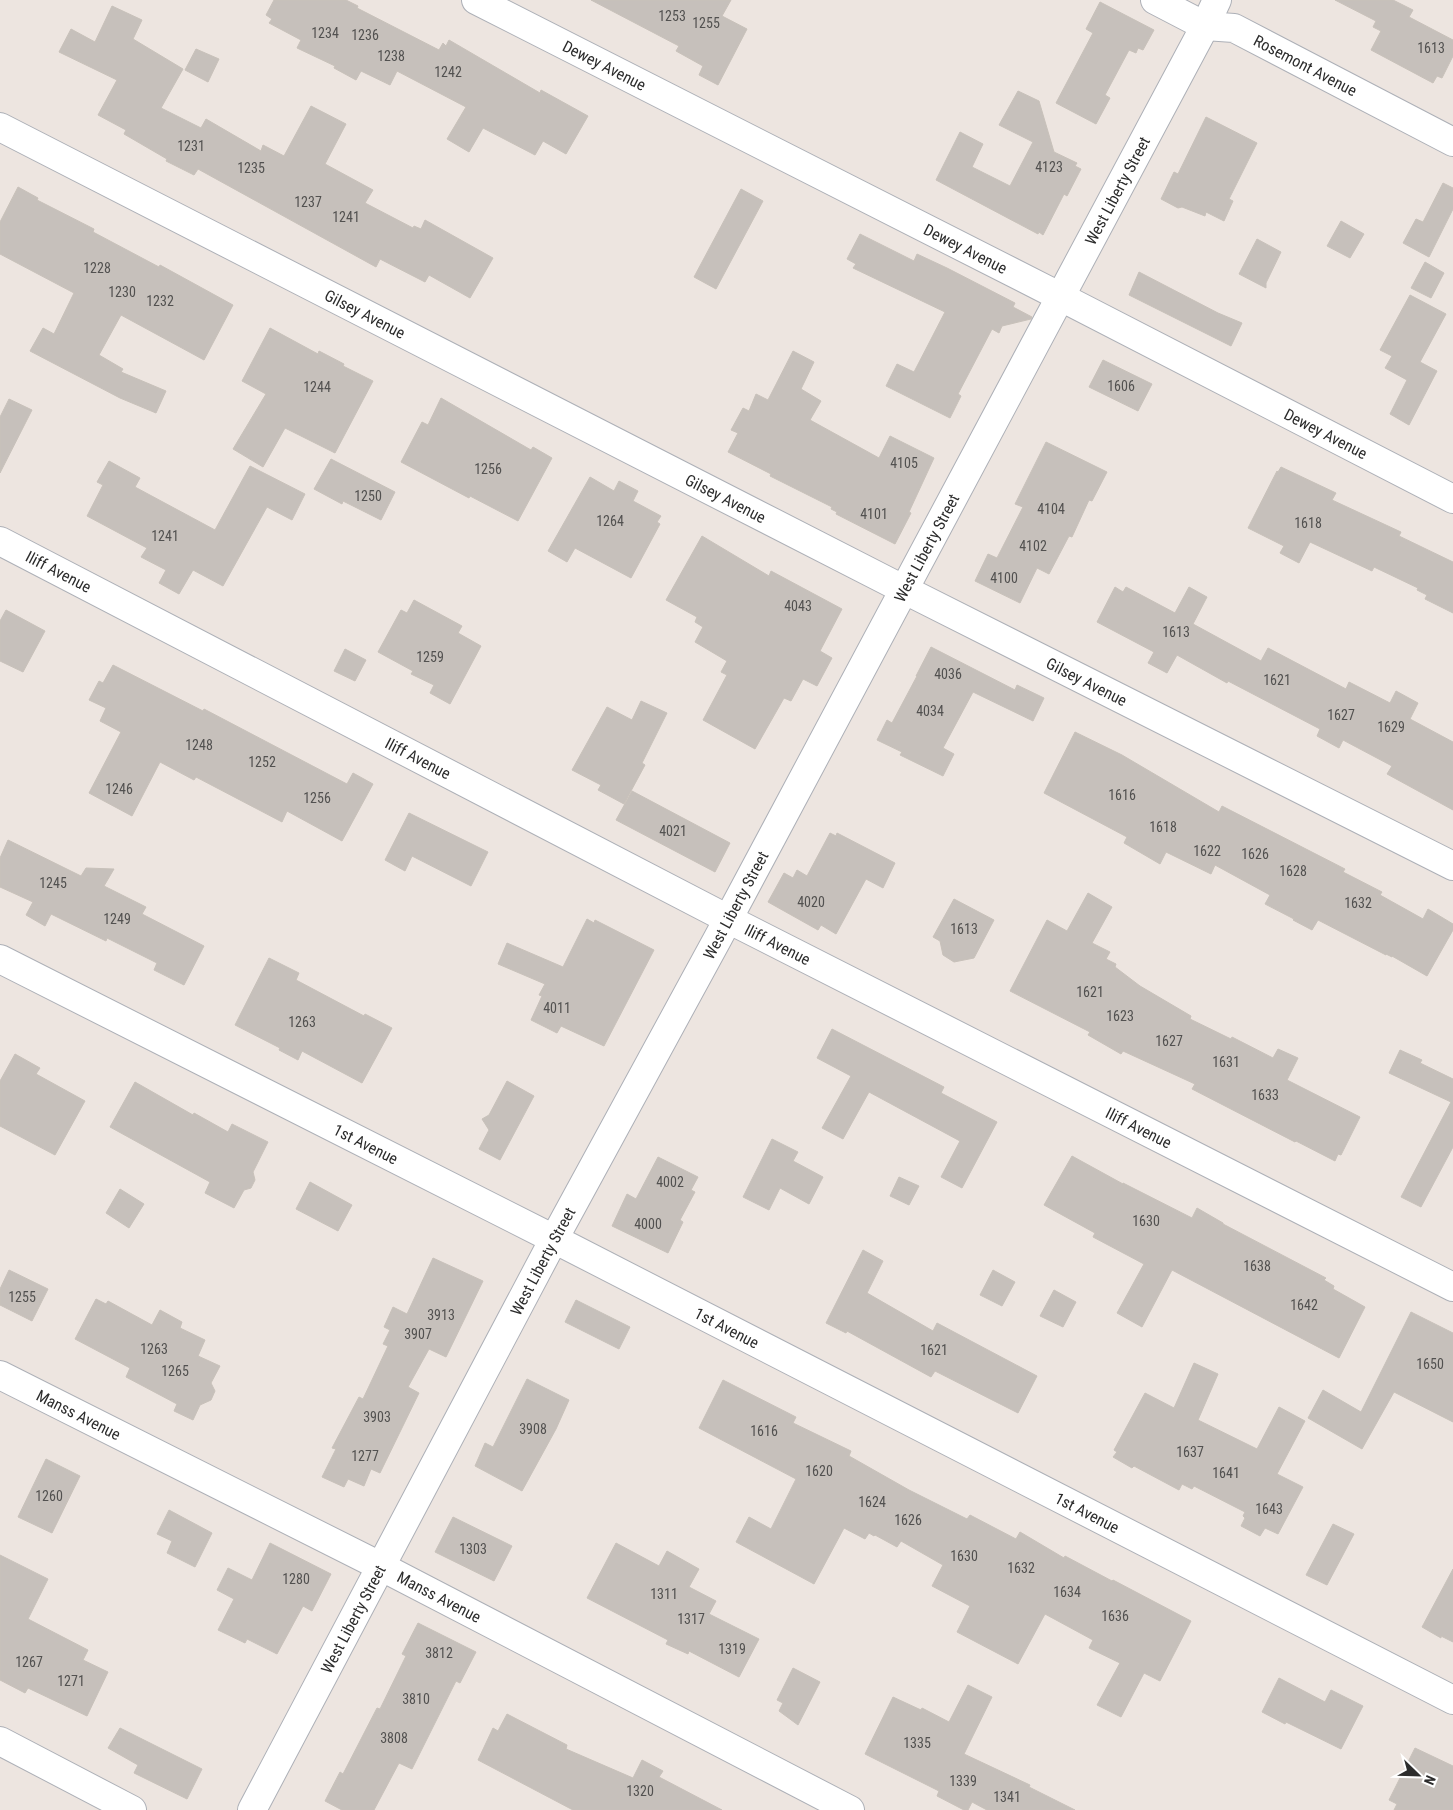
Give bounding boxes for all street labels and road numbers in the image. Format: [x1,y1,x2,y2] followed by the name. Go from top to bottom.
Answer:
[1250,31,1360,100] street label: Rosemont Avenue
[559,37,649,95] street label: Dewey Avenue
[1081,133,1154,248] street label: West Liberty Street
[920,220,1010,278] street label: Dewey Avenue
[321,286,408,343] street label: Gilsey Avenue
[1281,405,1370,463] street label: Dewey Avenue
[682,470,769,527] street label: Gilsey Avenue
[890,491,963,605] street label: West Liberty Street
[22,547,94,597] street label: Iliff Avenue
[1043,654,1130,710] street label: Gilsey Avenue
[382,734,454,783] street label: Iliff Avenue
[699,848,773,963] street label: West Liberty Street
[741,920,814,969] street label: Iliff Avenue
[1103,1103,1175,1153] street label: Iliff Avenue
[330,1120,401,1169] street label: 1st Avenue
[506,1204,580,1319] street label: West Liberty Street
[691,1304,762,1352] street label: 1st Avenue
[33,1386,124,1444] street label: Manss Avenue
[1052,1489,1122,1537] street label: 1st Avenue
[317,1562,390,1677] street label: West Liberty Street
[394,1568,484,1627] street label: Manss Avenue

